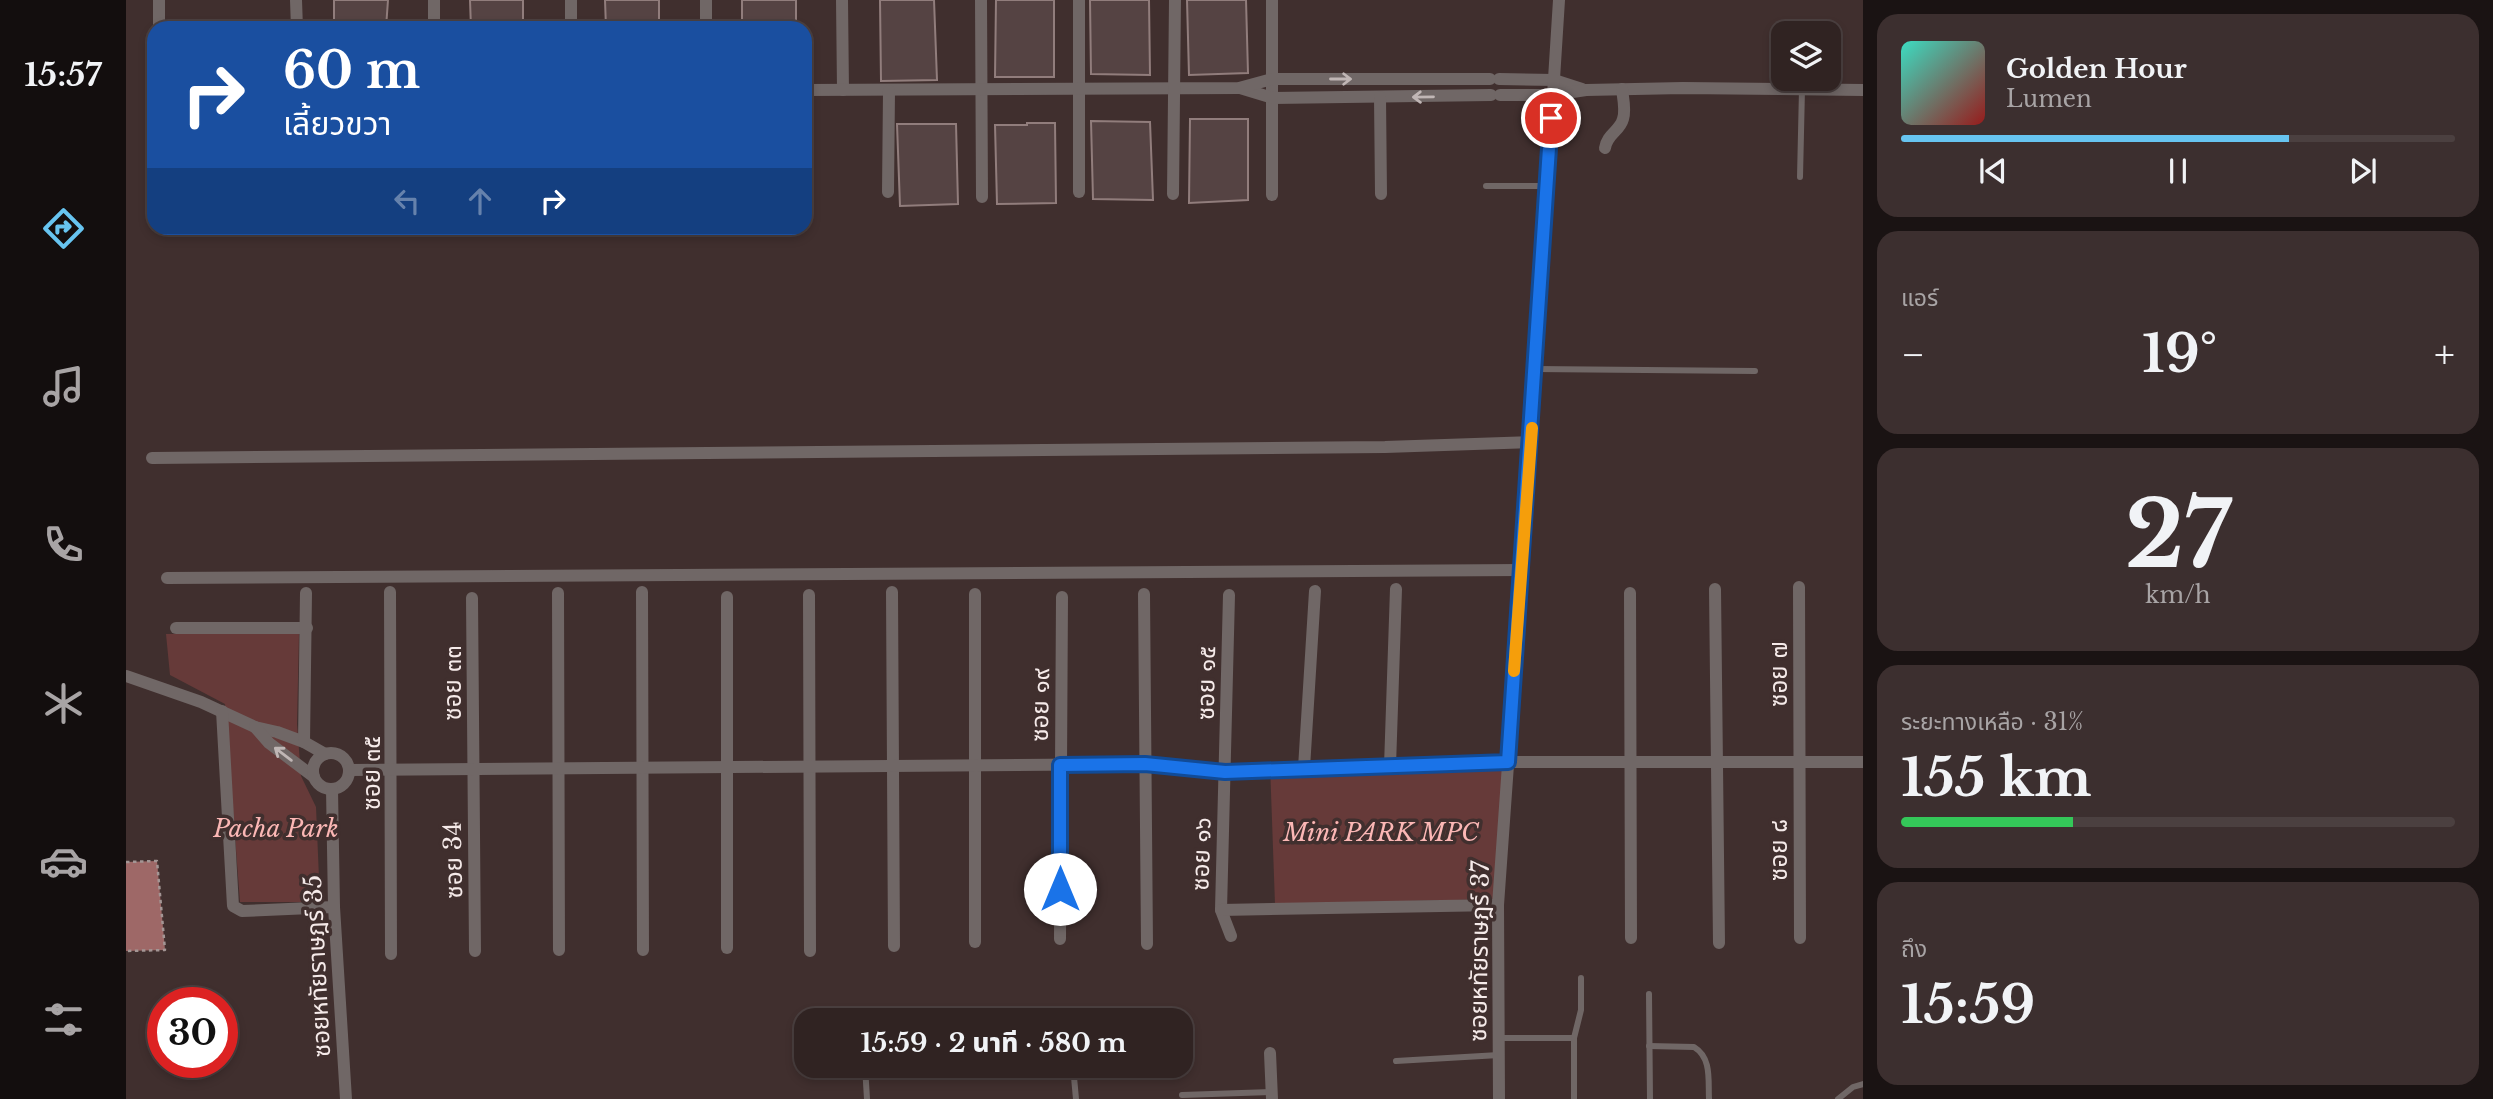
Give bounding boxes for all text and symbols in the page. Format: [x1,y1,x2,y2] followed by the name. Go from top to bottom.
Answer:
[1771,21,1841,91] map controls
[1771,21,1841,91] button: layers
[283,40,420,101] text: 60 m
[168,49,259,140] icon: right
[2006,53,2187,85] text: Golden Hour
[24,55,102,95] text: 15:57
[1329,72,1352,86] one-way arrow
[2006,85,2092,113] text: Lumen
[1521,88,1581,148] pin
[1412,90,1435,103] one-way arrow
[1532,99,1570,137] icon: arrive
[283,104,391,144] text: เลี้ยวขวา
[1974,152,2012,190] icon: previous
[2159,152,2197,190] icon: pause
[2344,152,2382,190] icon: next
[388,182,426,220] icon: left
[461,182,499,220] icon: ahead
[534,182,572,220] icon: right
[39,204,88,253] icon: directions
[1901,284,1938,312] text: แอร์
[2142,322,2217,386] text: 19°
[1901,331,1925,378] text: −
[2434,331,2455,378] text: +
[39,362,88,411] icon: music
[2125,479,2231,592] text: 27
[39,520,88,569] icon: phone
[2145,581,2211,609] text: km/h
[1764,641,1793,707] street label: ซอย ๗
[438,645,467,721] street label: ซอย ๓๓
[1191,646,1221,720] street label: ซอย ๑๕
[1025,668,1055,742] street label: ซอย ๑๙
[39,679,88,728] icon: climate
[1901,708,2083,736] text: ระยะทางเหลือ · 31%
[357,736,386,810] street label: ซอย ๓๕
[274,746,293,761] one-way arrow
[1901,746,2091,810] text: 155 km
[212,814,339,843] park label: Pacha Park
[1185,817,1217,891] street label: ซอย ๑๖
[1282,818,1480,847] park label: Mini PARK MPC
[1764,819,1793,881] street label: ซอย ๘
[438,821,468,899] street label: ซอย 34
[39,837,88,886] icon: car
[1023,852,1097,926] position arrow
[1463,859,1495,1042] street label: ซอยหทัยราษฎร์ 37
[298,874,336,1058] street label: ซอยหทัยราษฎร์ 35
[1901,935,1927,963] text: ถึง
[1901,973,2035,1037] text: 15:59
[147,987,238,1078] speed limit sign: 30
[39,995,88,1044] icon: filters
[860,1027,1127,1059] text: 15:59 · 2 นาที · 580 m

